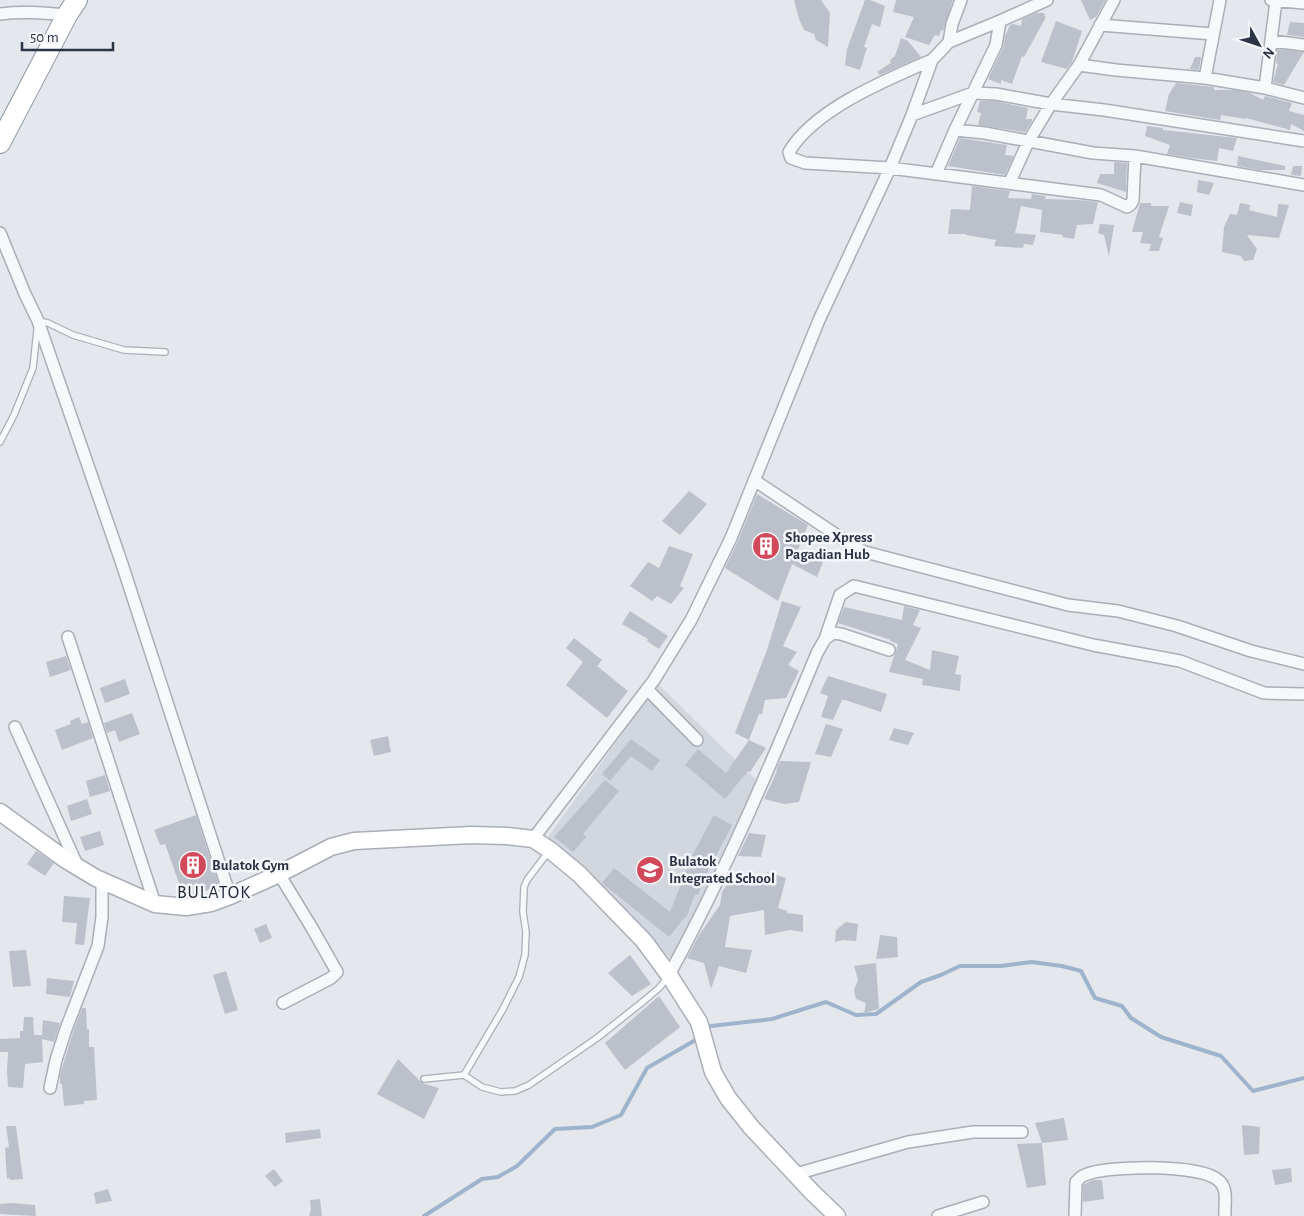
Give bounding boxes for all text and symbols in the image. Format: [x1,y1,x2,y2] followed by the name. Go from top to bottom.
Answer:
[22,20,114,52] scale bar
[1234,20,1284,70] north arrow
[30,30,59,45] text: 50 m
[1260,44,1277,61] text: N
[785,530,873,562] place label: Shopee Xpress Pagadian Hub
[751,531,781,561] building icon: Shopee Xpress Pagadian Hub
[178,850,208,880] building icon: Bulatok Gym
[669,854,775,886] place label: Bulatok Integrated School
[635,855,665,885] school or university icon: Bulatok Integrated School
[212,858,289,873] place label: Bulatok Gym
[177,884,251,902] district label: BULATOK

